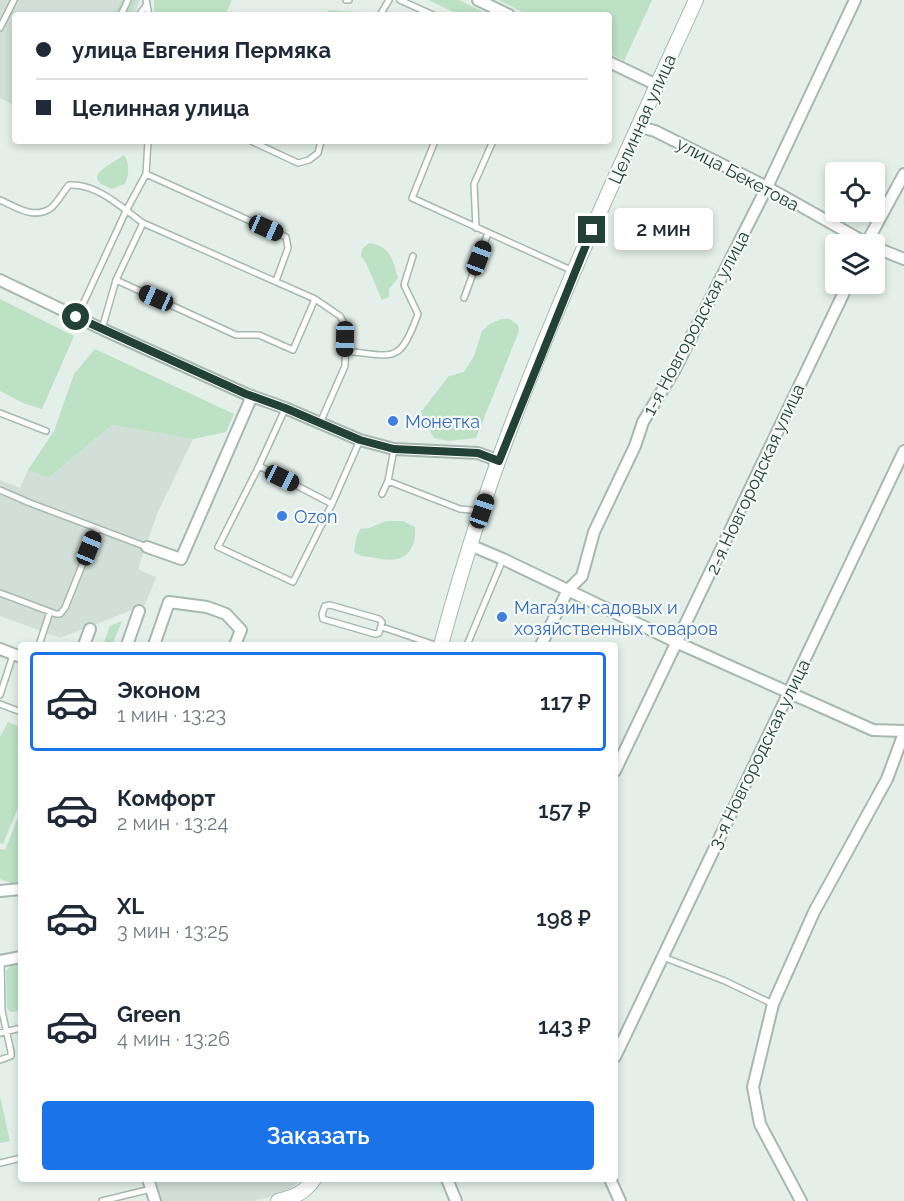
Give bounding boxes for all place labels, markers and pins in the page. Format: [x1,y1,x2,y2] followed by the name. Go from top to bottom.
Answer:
[405,411,480,432] place label: Монетка
[386,414,400,428] marker: Монетка
[294,506,337,527] place label: Ozon
[275,509,289,523] marker: Ozon
[514,597,718,639] place label: Магазин садовых и хозяйственных товаров
[495,610,509,624] marker: Магазин садовых и хозяйственных товаров

